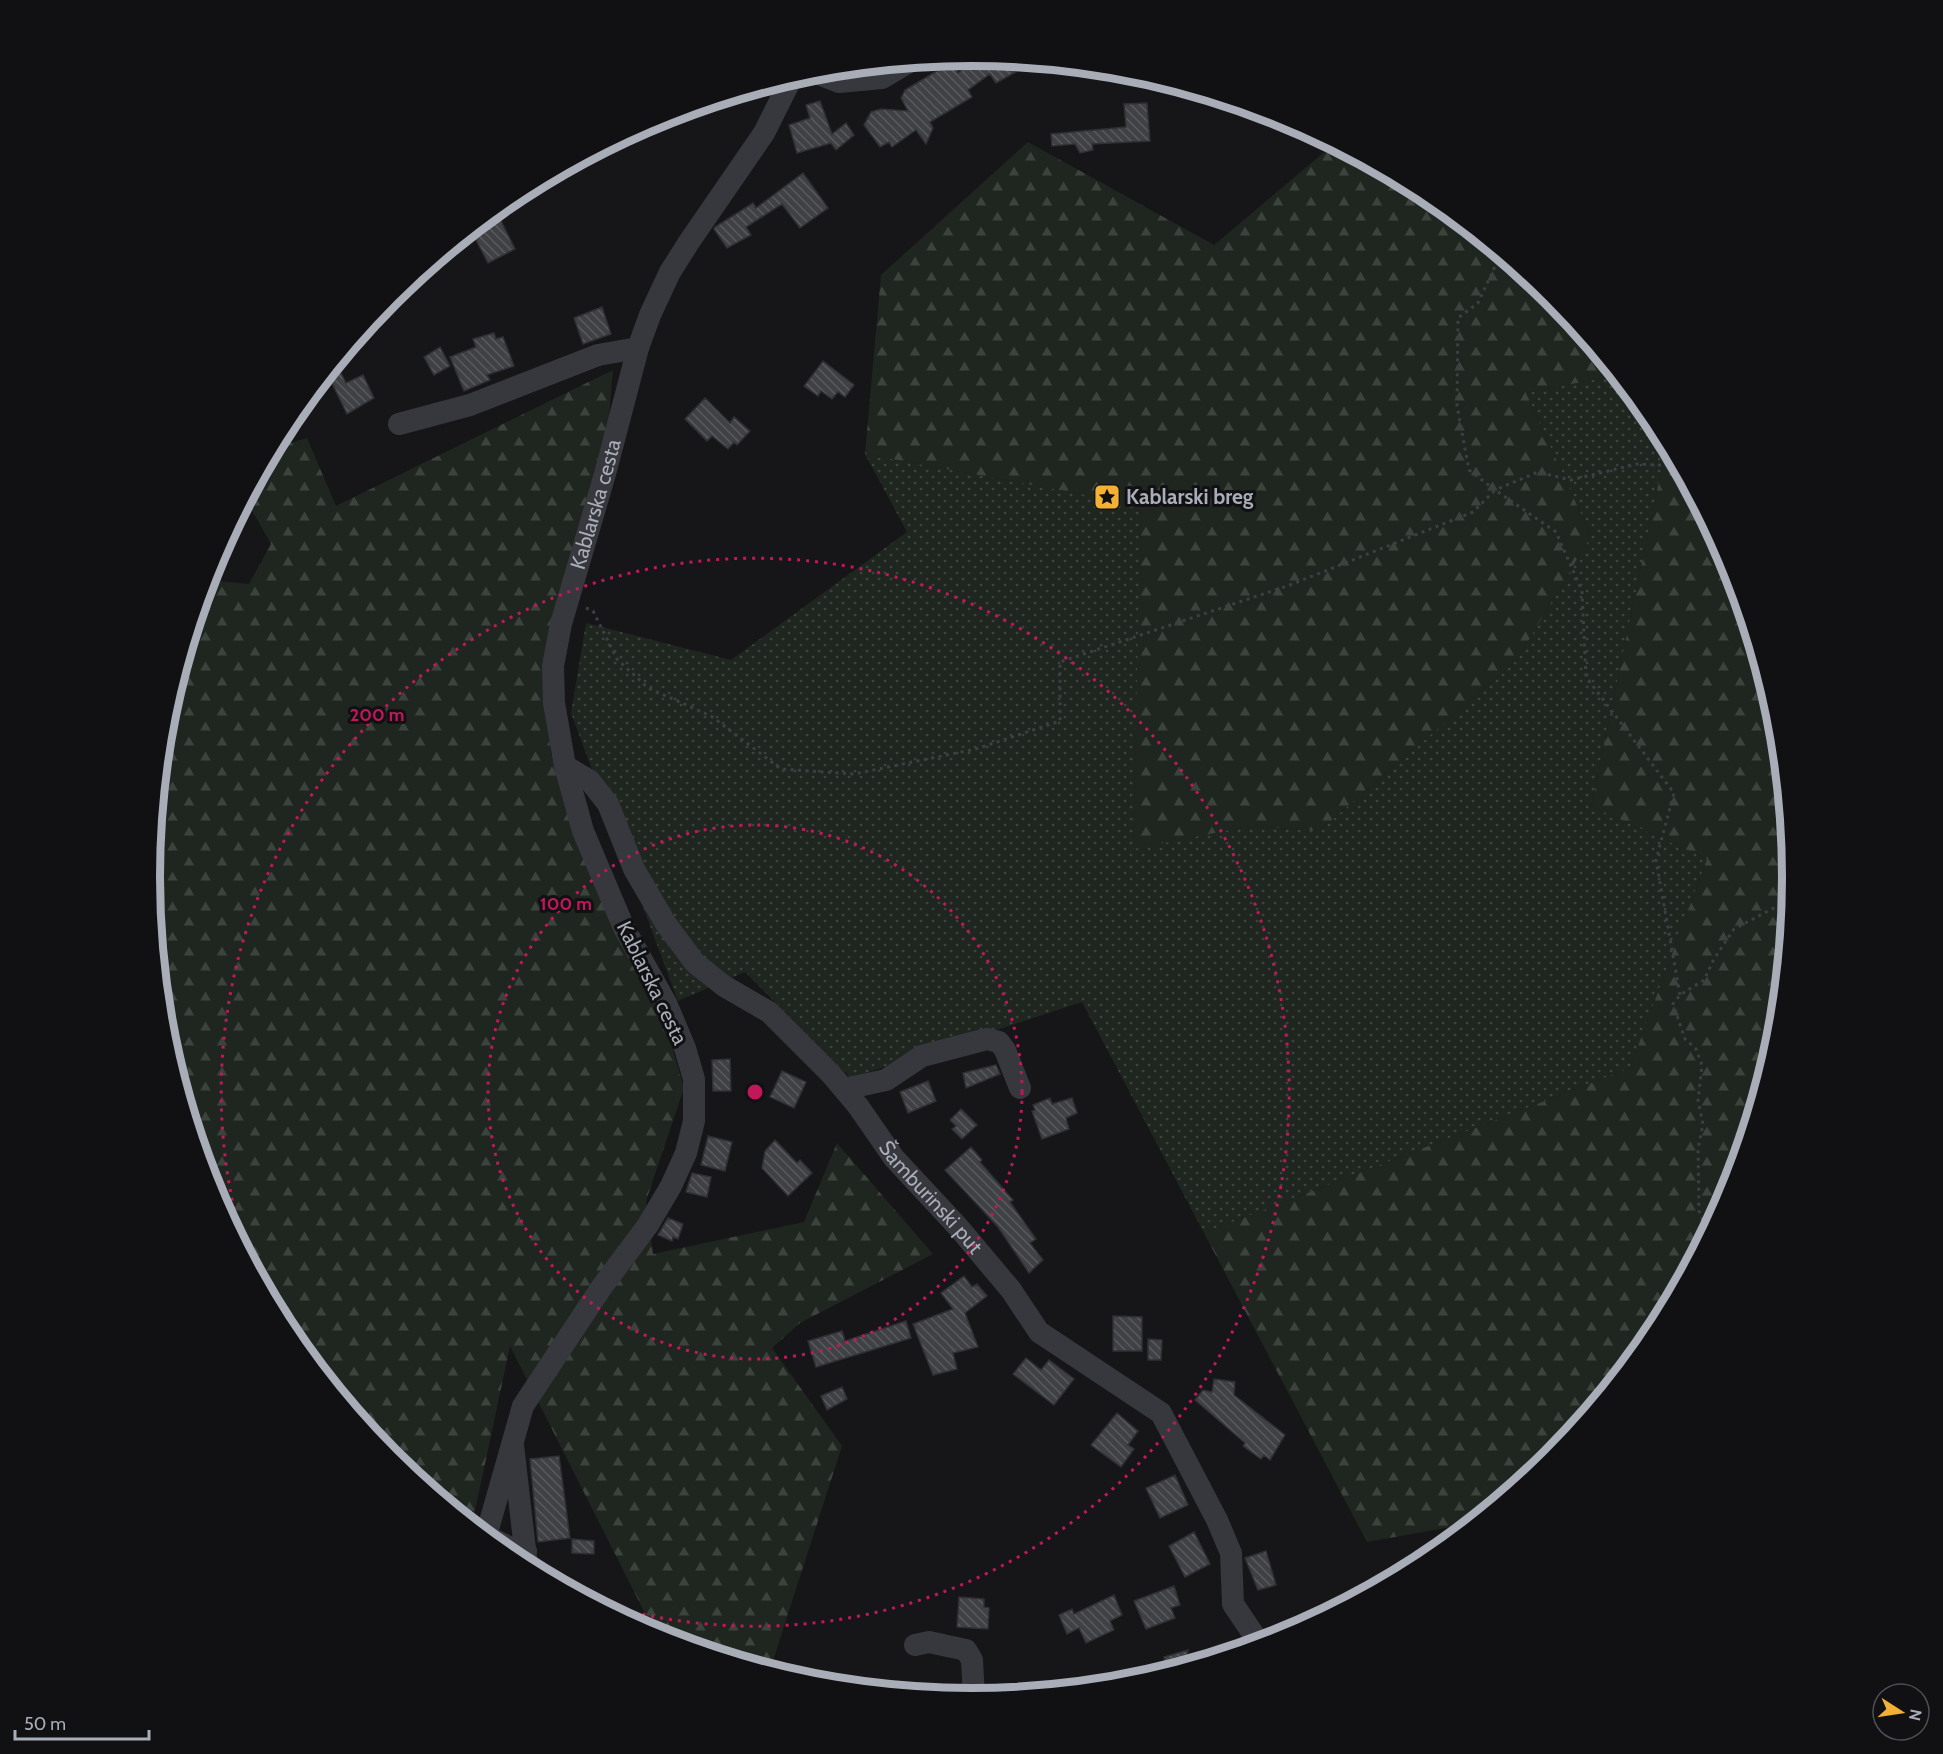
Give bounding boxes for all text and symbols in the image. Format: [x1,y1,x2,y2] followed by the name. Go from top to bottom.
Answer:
[565,436,626,572] street label: Kablarska cesta
[1092,482,1122,512] place icon: Kablarski breg
[1126,484,1254,509] place label: Kablarski breg
[350,704,404,726] text: 200 m
[540,893,592,915] text: 100 m
[612,917,693,1049] street label: Kablarska cesta
[745,1082,765,1102] centre of rings
[874,1136,988,1259] street label: Šamburinski put
[1871,1682,1931,1742] north arrow
[15,1703,148,1741] scale bar
[1905,1708,1926,1723] text: N
[24,1713,66,1735] text: 50 m

